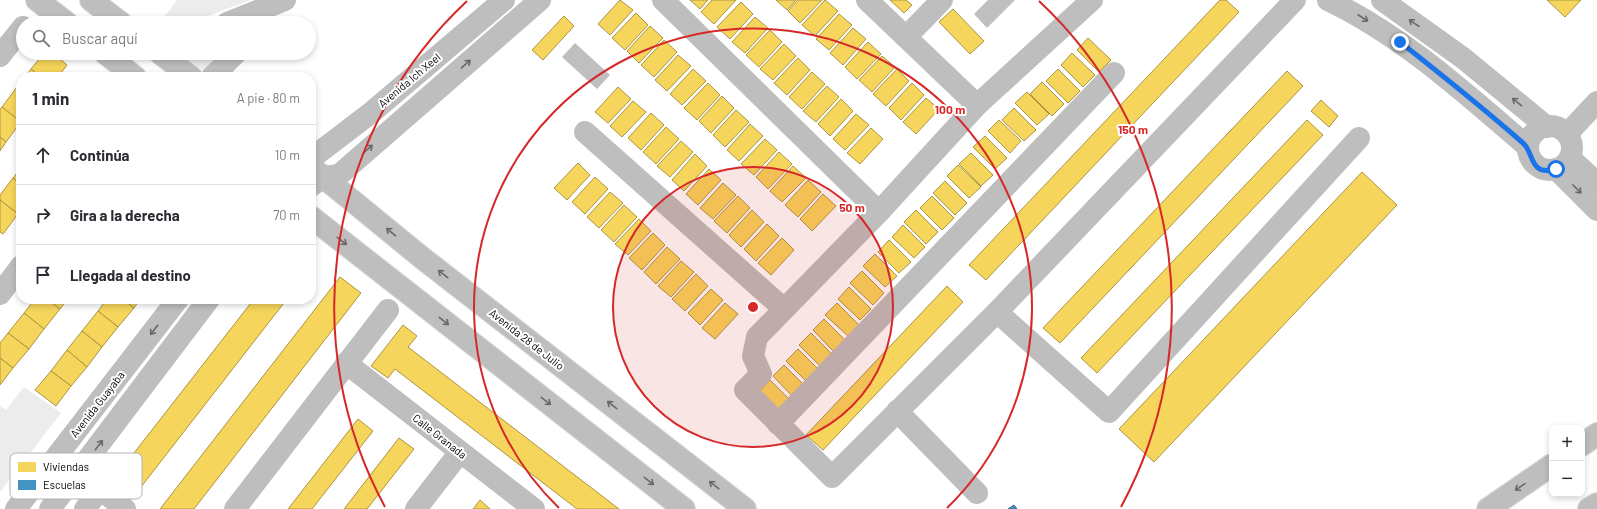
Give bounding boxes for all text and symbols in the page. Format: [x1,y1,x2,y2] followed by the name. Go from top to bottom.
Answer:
[1357,14,1368,22] one-way arrow
[16,16,316,60] search box
[1409,19,1420,27] one-way arrow
[30,27,52,49] icon: search
[62,29,138,47] text: Buscar aquí
[1391,33,1409,51] route end
[375,50,443,110] street label: Avenida Ich Xeel
[461,59,472,68] one-way arrow
[32,88,69,108] text: 1 min
[237,90,300,106] text: A pie · 80 m
[1512,97,1522,106] one-way arrow
[935,102,965,116] text: 100 m
[1118,122,1148,136] text: 150 m
[32,144,54,166] icon: ahead
[363,145,374,154] one-way arrow
[70,146,130,164] text: Continúa
[275,147,300,163] text: 10 m
[1547,160,1565,178] route start
[1572,185,1582,194] one-way arrow
[839,200,865,214] text: 50 m
[32,204,54,226] icon: right
[70,206,180,224] text: Gira a la derecha
[273,207,300,223] text: 70 m
[386,228,397,236] one-way arrow
[336,237,347,245] one-way arrow
[32,264,54,286] icon: arrive
[70,266,191,284] text: Llegada al destino
[437,269,448,278] one-way arrow
[746,300,760,314] centre of rings
[487,306,567,372] street label: Avenida 28 de Julio
[438,317,449,325] one-way arrow
[150,324,159,335] one-way arrow
[67,368,127,440] street label: Avenida Guayaba
[541,397,552,405] one-way arrow
[606,401,617,409] one-way arrow
[410,411,470,461] street label: Calle Granada
[1549,425,1585,497] map controls
[1549,425,1585,461] button: +
[95,439,103,450] one-way arrow
[10,453,142,499] legend
[43,460,89,473] text: Viviendas
[1549,461,1585,497] button: −
[643,477,654,486] one-way arrow
[43,478,86,491] text: Escuelas
[709,481,720,489] one-way arrow
[1515,483,1526,491] one-way arrow

